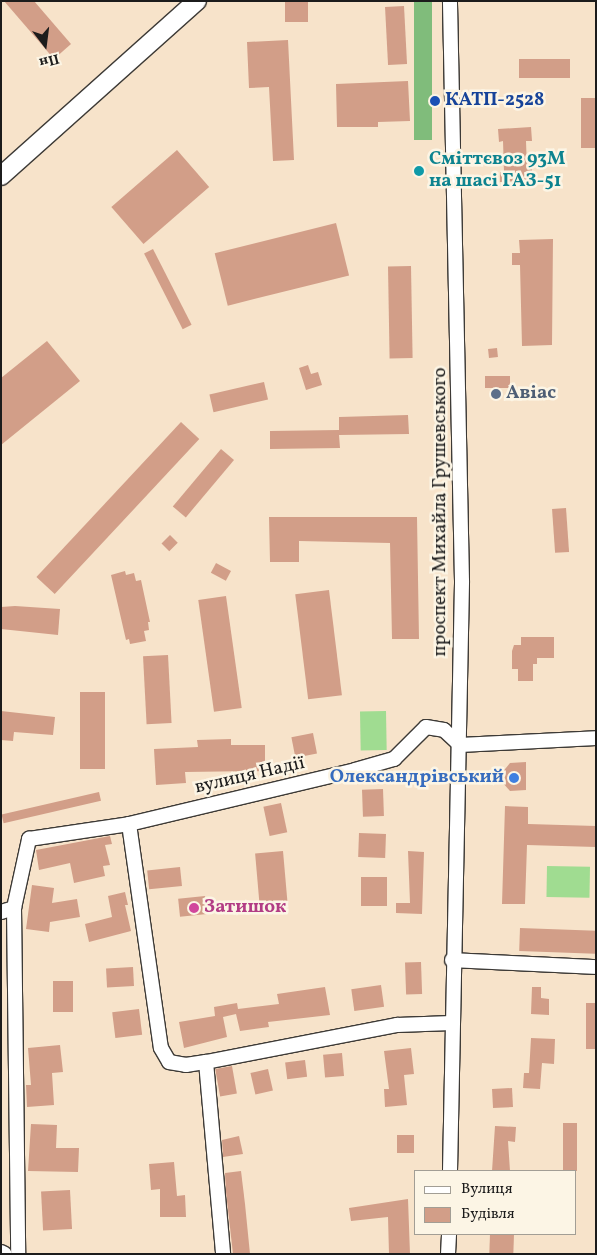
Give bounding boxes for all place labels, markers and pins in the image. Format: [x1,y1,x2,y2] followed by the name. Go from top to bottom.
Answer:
[445,90,544,112] place label: КАТП-2528
[429,95,441,107] marker: КАТП-2528
[429,149,565,193] place label: Сміттєвоз 93М на шасі ГАЗ-51
[413,165,425,177] marker: Сміттєвоз 93М на шасі ГАЗ-51
[506,383,556,405] place label: Авіас
[490,388,502,400] marker: Авіас
[330,767,504,789] place label: Олександрівський
[508,772,520,784] marker: Олександрівський
[204,897,286,919] place label: Затишок
[188,902,200,914] marker: Затишок

